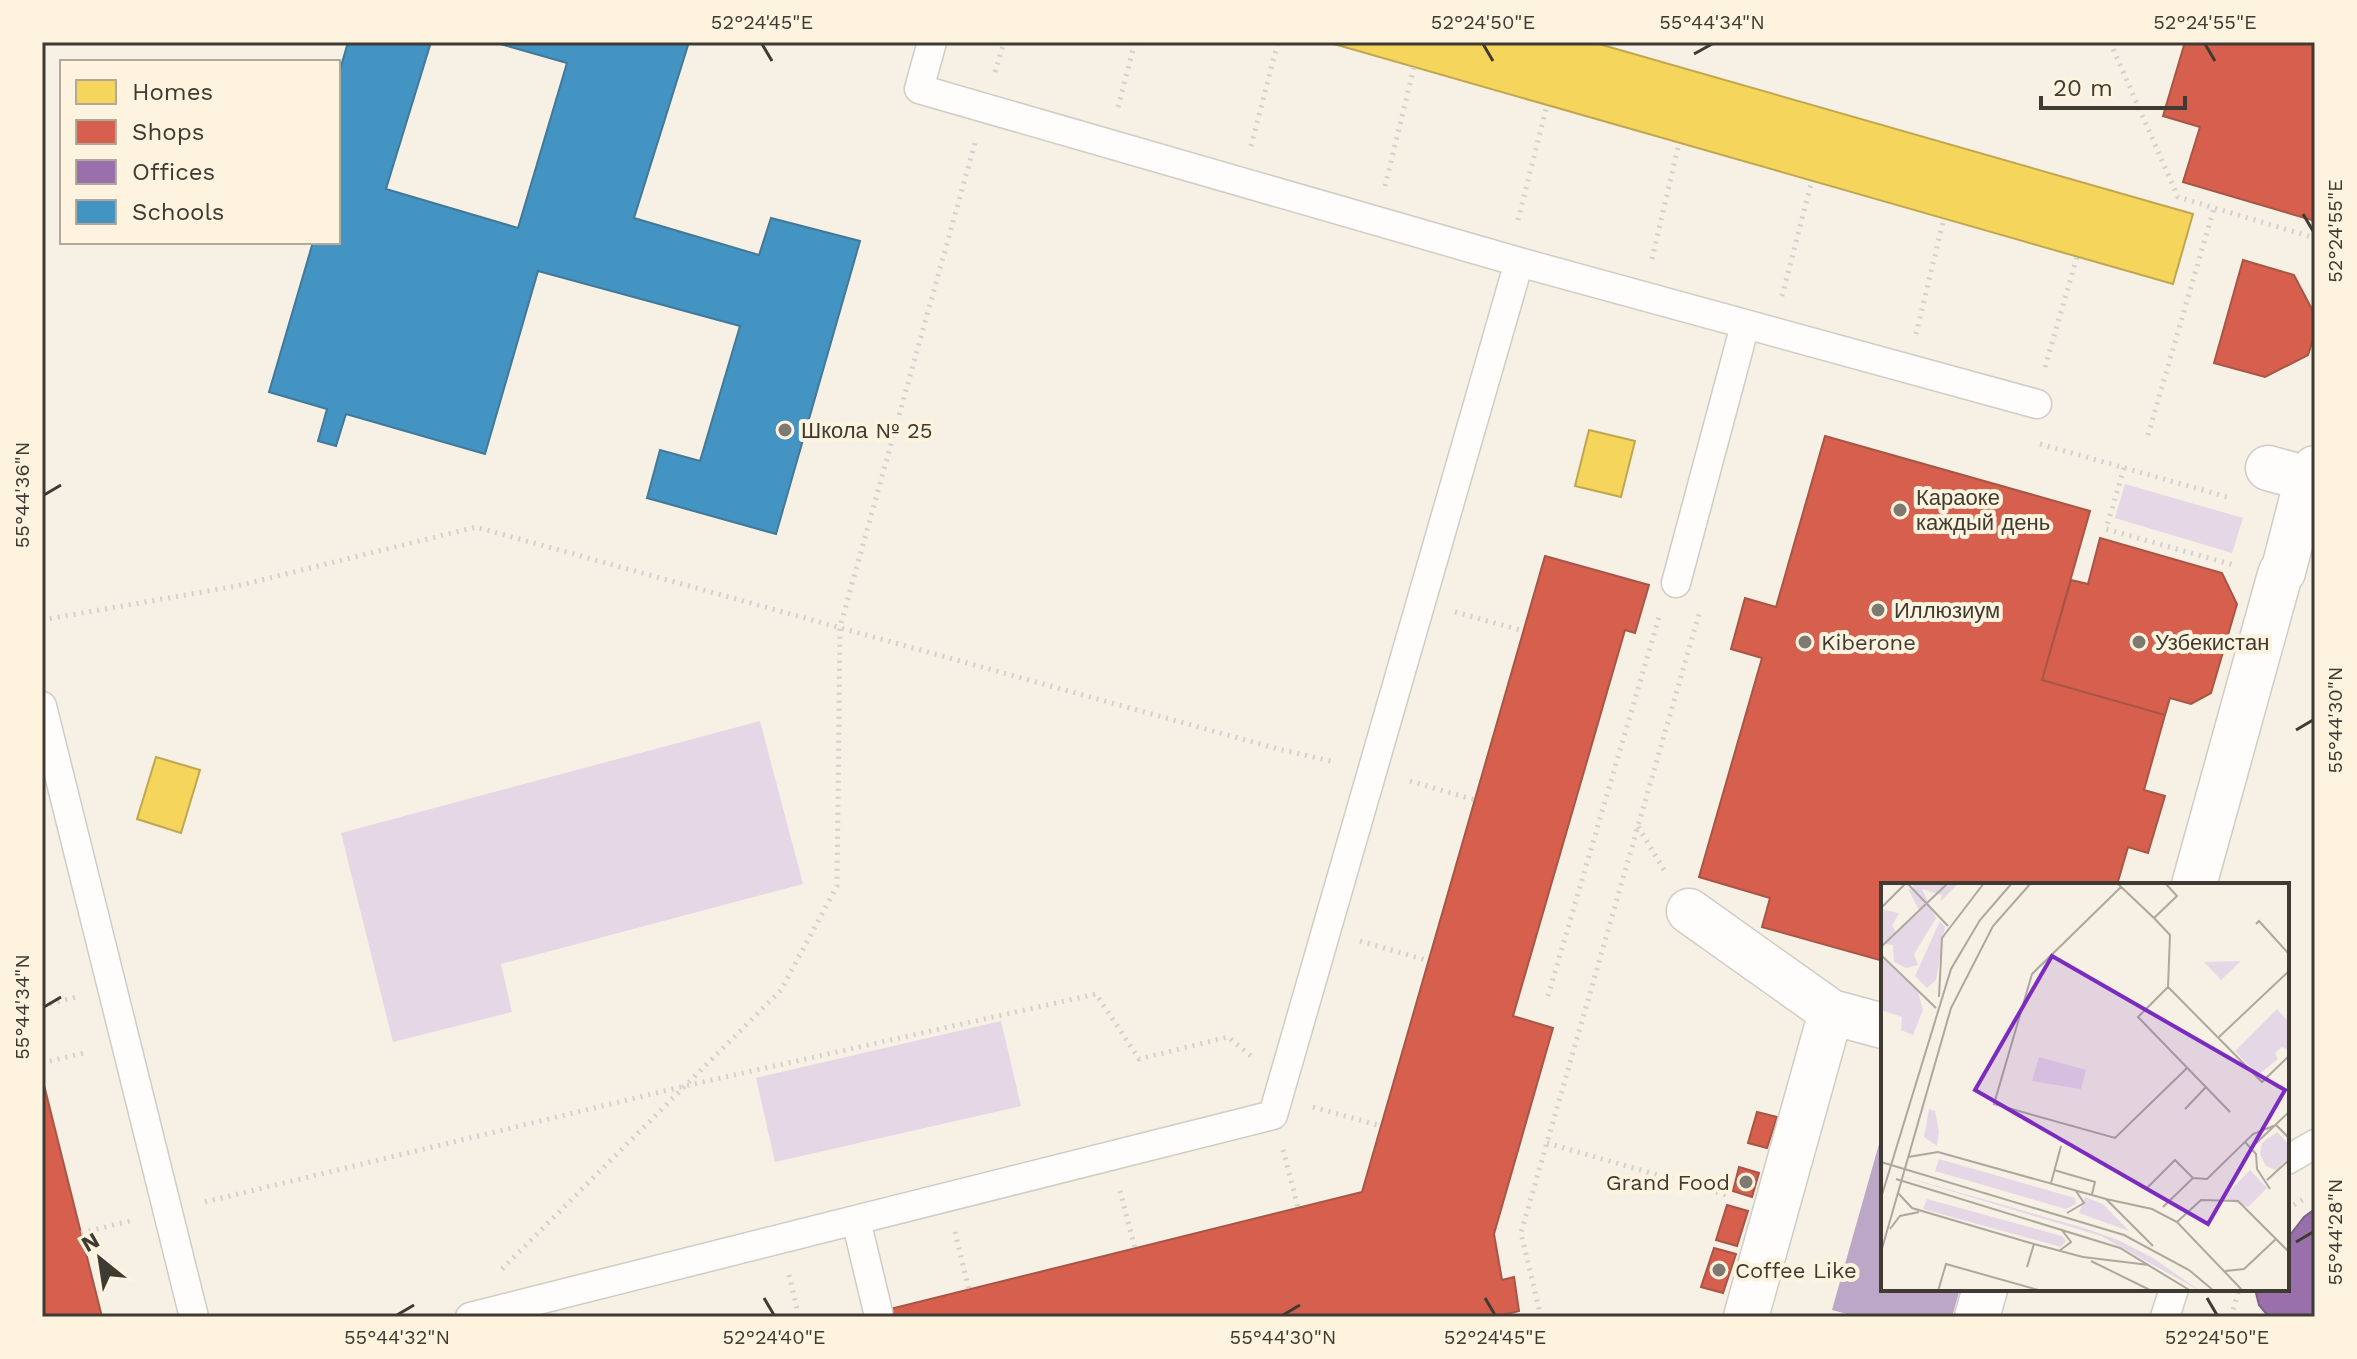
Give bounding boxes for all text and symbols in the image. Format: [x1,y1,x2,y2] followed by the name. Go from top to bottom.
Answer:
[711,10,813,34] text: 52°24'45"E
[1431,10,1535,34] text: 52°24'50"E
[1659,10,1765,34] text: 55°44'34"N
[2153,10,2257,34] text: 52°24'55"E
[60,60,340,244] legend
[2041,60,2185,110] scale bar
[2053,74,2113,102] text: 20 m
[132,78,213,106] text: Homes
[132,118,204,146] text: Shops
[132,158,215,186] text: Offices
[2323,179,2347,283] text: 52°24'55"E
[132,198,224,226] text: Schools
[801,418,933,443] place label: Школа № 25
[776,421,794,439] marker: Школа № 25
[10,442,34,548] text: 55°44'36"N
[1916,485,2050,535] place label: Караоке каждый день
[1891,501,1909,519] marker: Караоке каждый день
[1894,598,2000,623] place label: Иллюзиум
[1869,601,1887,619] marker: Иллюзиум
[1821,630,1916,655] place label: Kiberone
[2155,630,2269,655] place label: Узбекистан
[1796,633,1814,651] marker: Kiberone
[2130,633,2148,651] marker: Узбекистан
[2323,667,2347,773] text: 55°44'30"N
[1881,883,2289,1291] inset map
[10,954,34,1060] text: 55°44'34"N
[1606,1170,1730,1195] place label: Grand Food
[1737,1173,1755,1191] marker: Grand Food
[2323,1179,2347,1285] text: 55°44'28"N
[60,1219,140,1299] north arrow
[77,1227,104,1257] text: N
[1735,1258,1857,1283] place label: Coffee Like
[1710,1261,1728,1279] marker: Coffee Like
[344,1325,450,1349] text: 55°44'32"N
[722,1325,826,1349] text: 52°24'40"E
[1230,1325,1336,1349] text: 55°44'30"N
[1444,1325,1546,1349] text: 52°24'45"E
[2165,1325,2269,1349] text: 52°24'50"E

